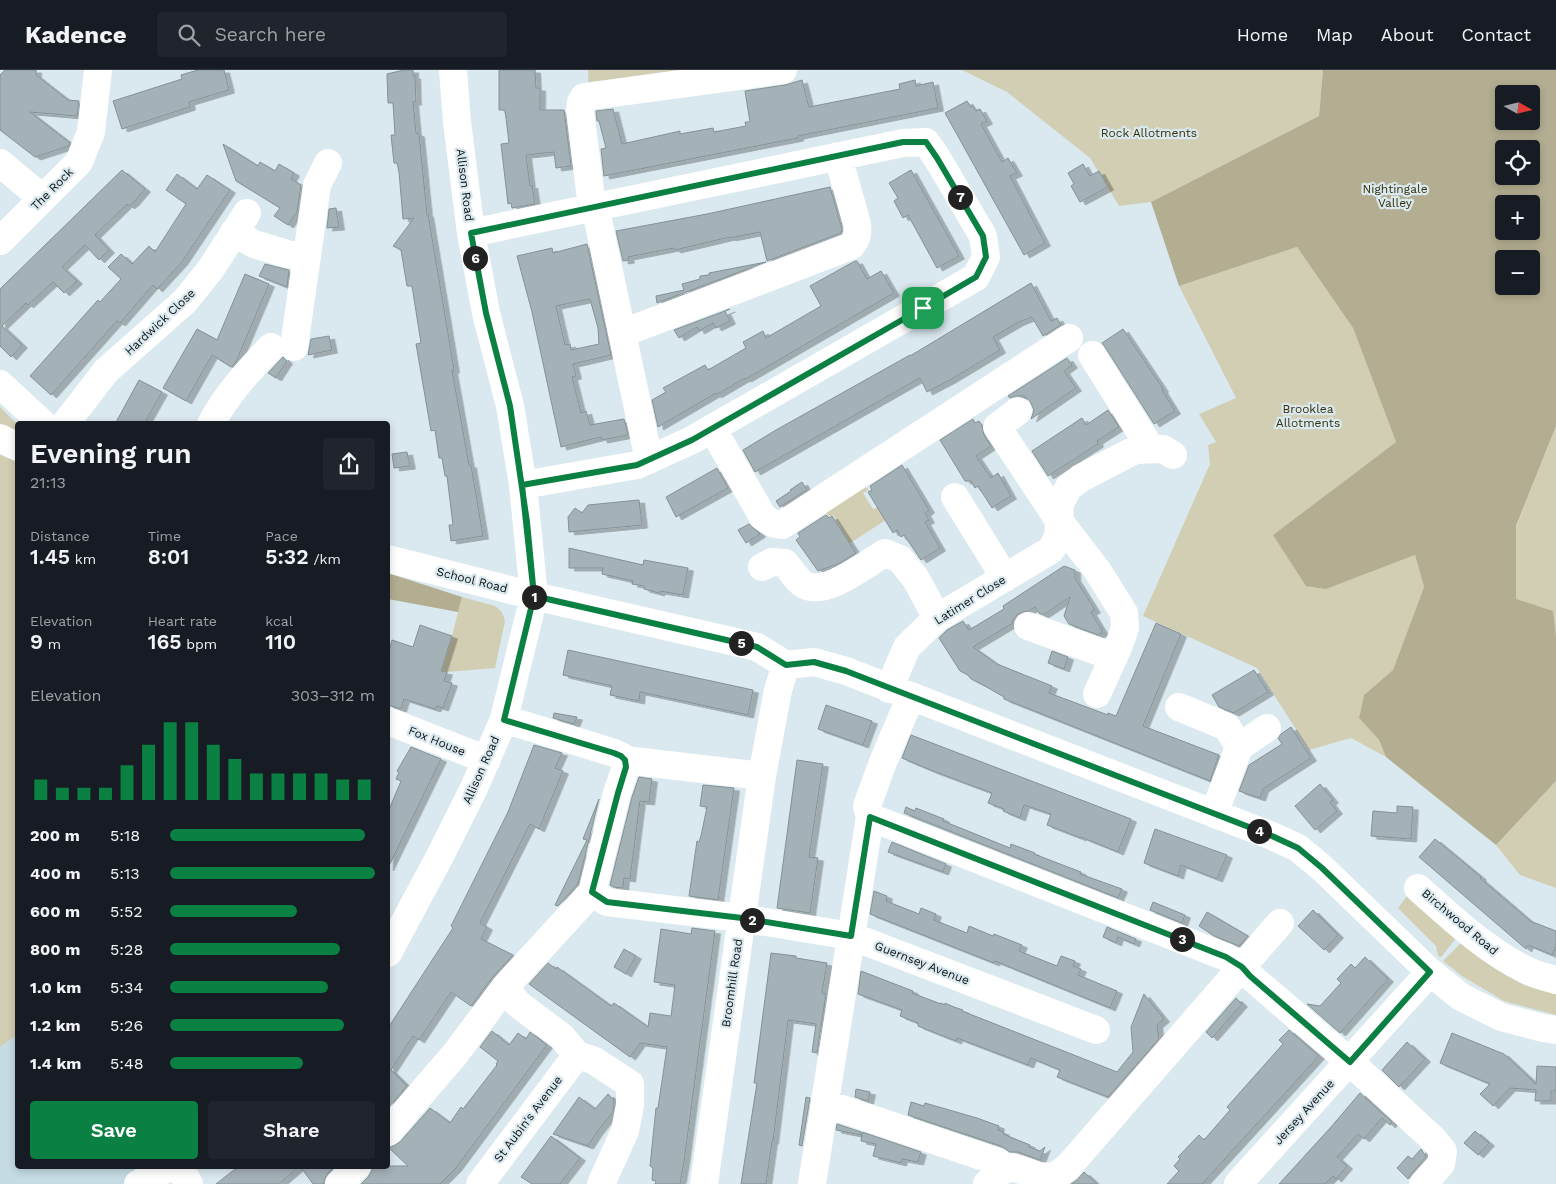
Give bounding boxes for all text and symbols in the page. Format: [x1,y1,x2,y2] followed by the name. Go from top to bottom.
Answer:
[157,12,507,57] search box
[25,21,127,49] text: Kadence
[175,21,203,49] icon: search
[215,23,326,46] text: Search here
[1237,24,1288,45] text: Home
[1316,24,1353,45] text: Map
[1381,24,1433,45] text: About
[1461,24,1531,45] text: Contact
[1495,85,1540,130] north arrow
[1495,85,1540,295] map controls
[1101,126,1197,140] park label: Rock Allotments
[1495,140,1540,185] button: locate
[454,148,476,222] street label: Allison Road
[28,165,76,213] street label: The Rock
[1362,182,1428,210] park label: Nightingale Valley
[948,184,972,210] pin: 7
[956,189,965,205] text: 7
[1495,195,1540,240] button: +
[462,246,488,270] pin: 6
[471,250,480,266] text: 6
[1495,250,1540,295] button: −
[122,286,198,358] street label: Hardwick Close
[902,287,944,329] pin
[909,294,937,322] icon: arrive
[1276,402,1340,430] park label: Brooklea Allotments
[30,437,191,470] text: Evening run
[323,438,375,490] button: share
[30,473,66,492] text: 21:13
[30,528,90,544] text: Distance
[148,528,181,544] text: Time
[265,528,298,544] text: Pace
[30,544,70,569] text: 1.45
[148,544,189,569] text: 8:01
[265,544,309,569] text: 5:32
[70,551,96,567] text: km
[309,551,341,567] text: /km
[435,564,509,596] street label: School Road
[932,572,1008,627] street label: Latimer Close
[522,584,546,610] pin: 1
[531,589,538,605] text: 1
[30,613,93,629] text: Elevation
[148,613,217,629] text: Heart rate
[265,613,293,629] text: kcal
[30,629,43,654] text: 9
[148,629,182,654] text: 165
[265,629,296,654] text: 110
[728,630,754,656] pin: 5
[737,635,746,651] text: 5
[43,636,61,652] text: m
[182,636,217,652] text: bpm
[30,686,101,705] text: Elevation
[291,686,375,705] text: 303–312 m
[406,723,468,759] street label: Fox House
[460,734,502,806] street label: Allison Road
[1246,818,1272,844] pin: 4
[1255,823,1264,839] text: 4
[30,826,80,845] text: 200 m
[110,826,140,845] text: 5:18
[30,864,81,883] text: 400 m
[110,864,140,883] text: 5:13
[1419,886,1501,958] street label: Birchwood Road
[30,902,80,921] text: 600 m
[110,902,143,921] text: 5:52
[740,908,764,932] pin: 2
[748,912,757,928] text: 2
[1170,926,1194,952] pin: 3
[1178,931,1187,947] text: 3
[719,938,745,1028] street label: Broomhill Road
[873,939,971,988] street label: Guernsey Avenue
[30,940,80,959] text: 800 m
[110,940,143,959] text: 5:28
[30,978,81,997] text: 1.0 km
[110,978,143,997] text: 5:34
[30,1016,81,1035] text: 1.2 km
[110,1016,143,1035] text: 5:26
[30,1054,81,1073] text: 1.4 km
[110,1054,144,1073] text: 5:48
[491,1073,565,1165] street label: St Aubin's Avenue
[1271,1076,1337,1148] street label: Jersey Avenue
[30,1101,198,1159] button: Save
[208,1101,375,1159] button: Share

